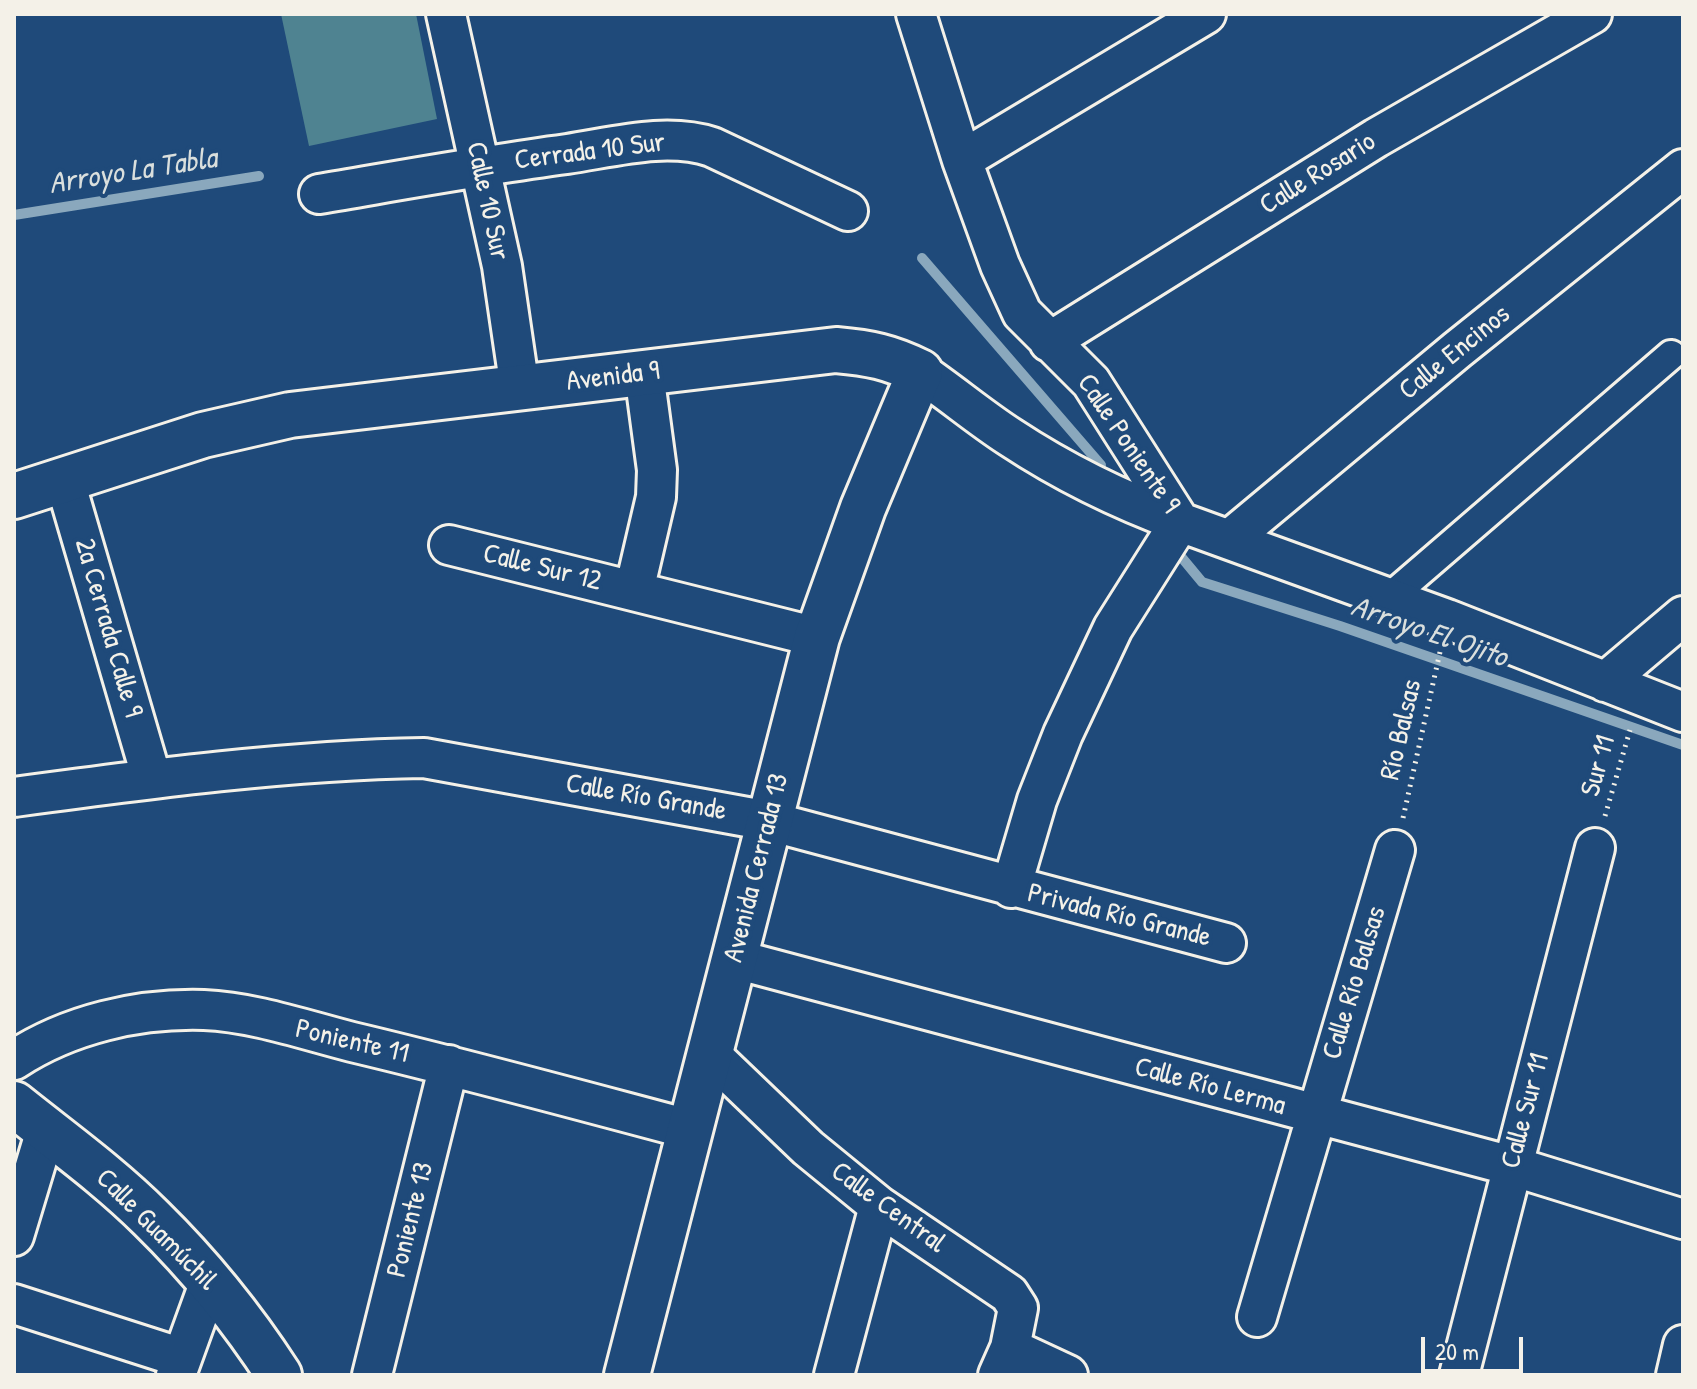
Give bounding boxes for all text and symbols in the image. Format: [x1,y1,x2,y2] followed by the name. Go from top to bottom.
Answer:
[1254,125,1382,223] street label: Calle Rosario
[513,126,667,178] street label: Cerrada 10 Sur
[458,139,516,263] street label: Calle 10 Sur
[47,141,219,203] water label: Arroyo La Tabla
[1393,298,1517,408] street label: Calle Encinos
[565,355,661,399] street label: Avenida 9
[1069,368,1187,520] street label: Calle Poniente 9
[66,535,150,721] street label: 2a Cerrada Calle 9
[479,537,605,599] street label: Calle Sur 12
[1346,590,1512,676] water label: Arroyo El Ojito
[1374,677,1430,783] street label: Río Balsas
[1574,732,1624,800] street label: Sur 11
[563,767,729,829] street label: Calle Río Grande
[717,770,797,966] street label: Avenida Cerrada 13
[1024,877,1214,955] street label: Privada Río Grande
[1316,903,1394,1063] street label: Calle Río Balsas
[292,1013,412,1071] street label: Poniente 11
[1495,1050,1557,1172] street label: Calle Sur 11
[1131,1051,1289,1123] street label: Calle Río Lerma
[824,1155,952,1261] street label: Calle Central
[380,1159,442,1281] street label: Poniente 13
[88,1162,224,1298] street label: Calle Guamúchil
[1425,1321,1527,1371] scale bar
[1435,1335,1479,1367] text: 20 m

